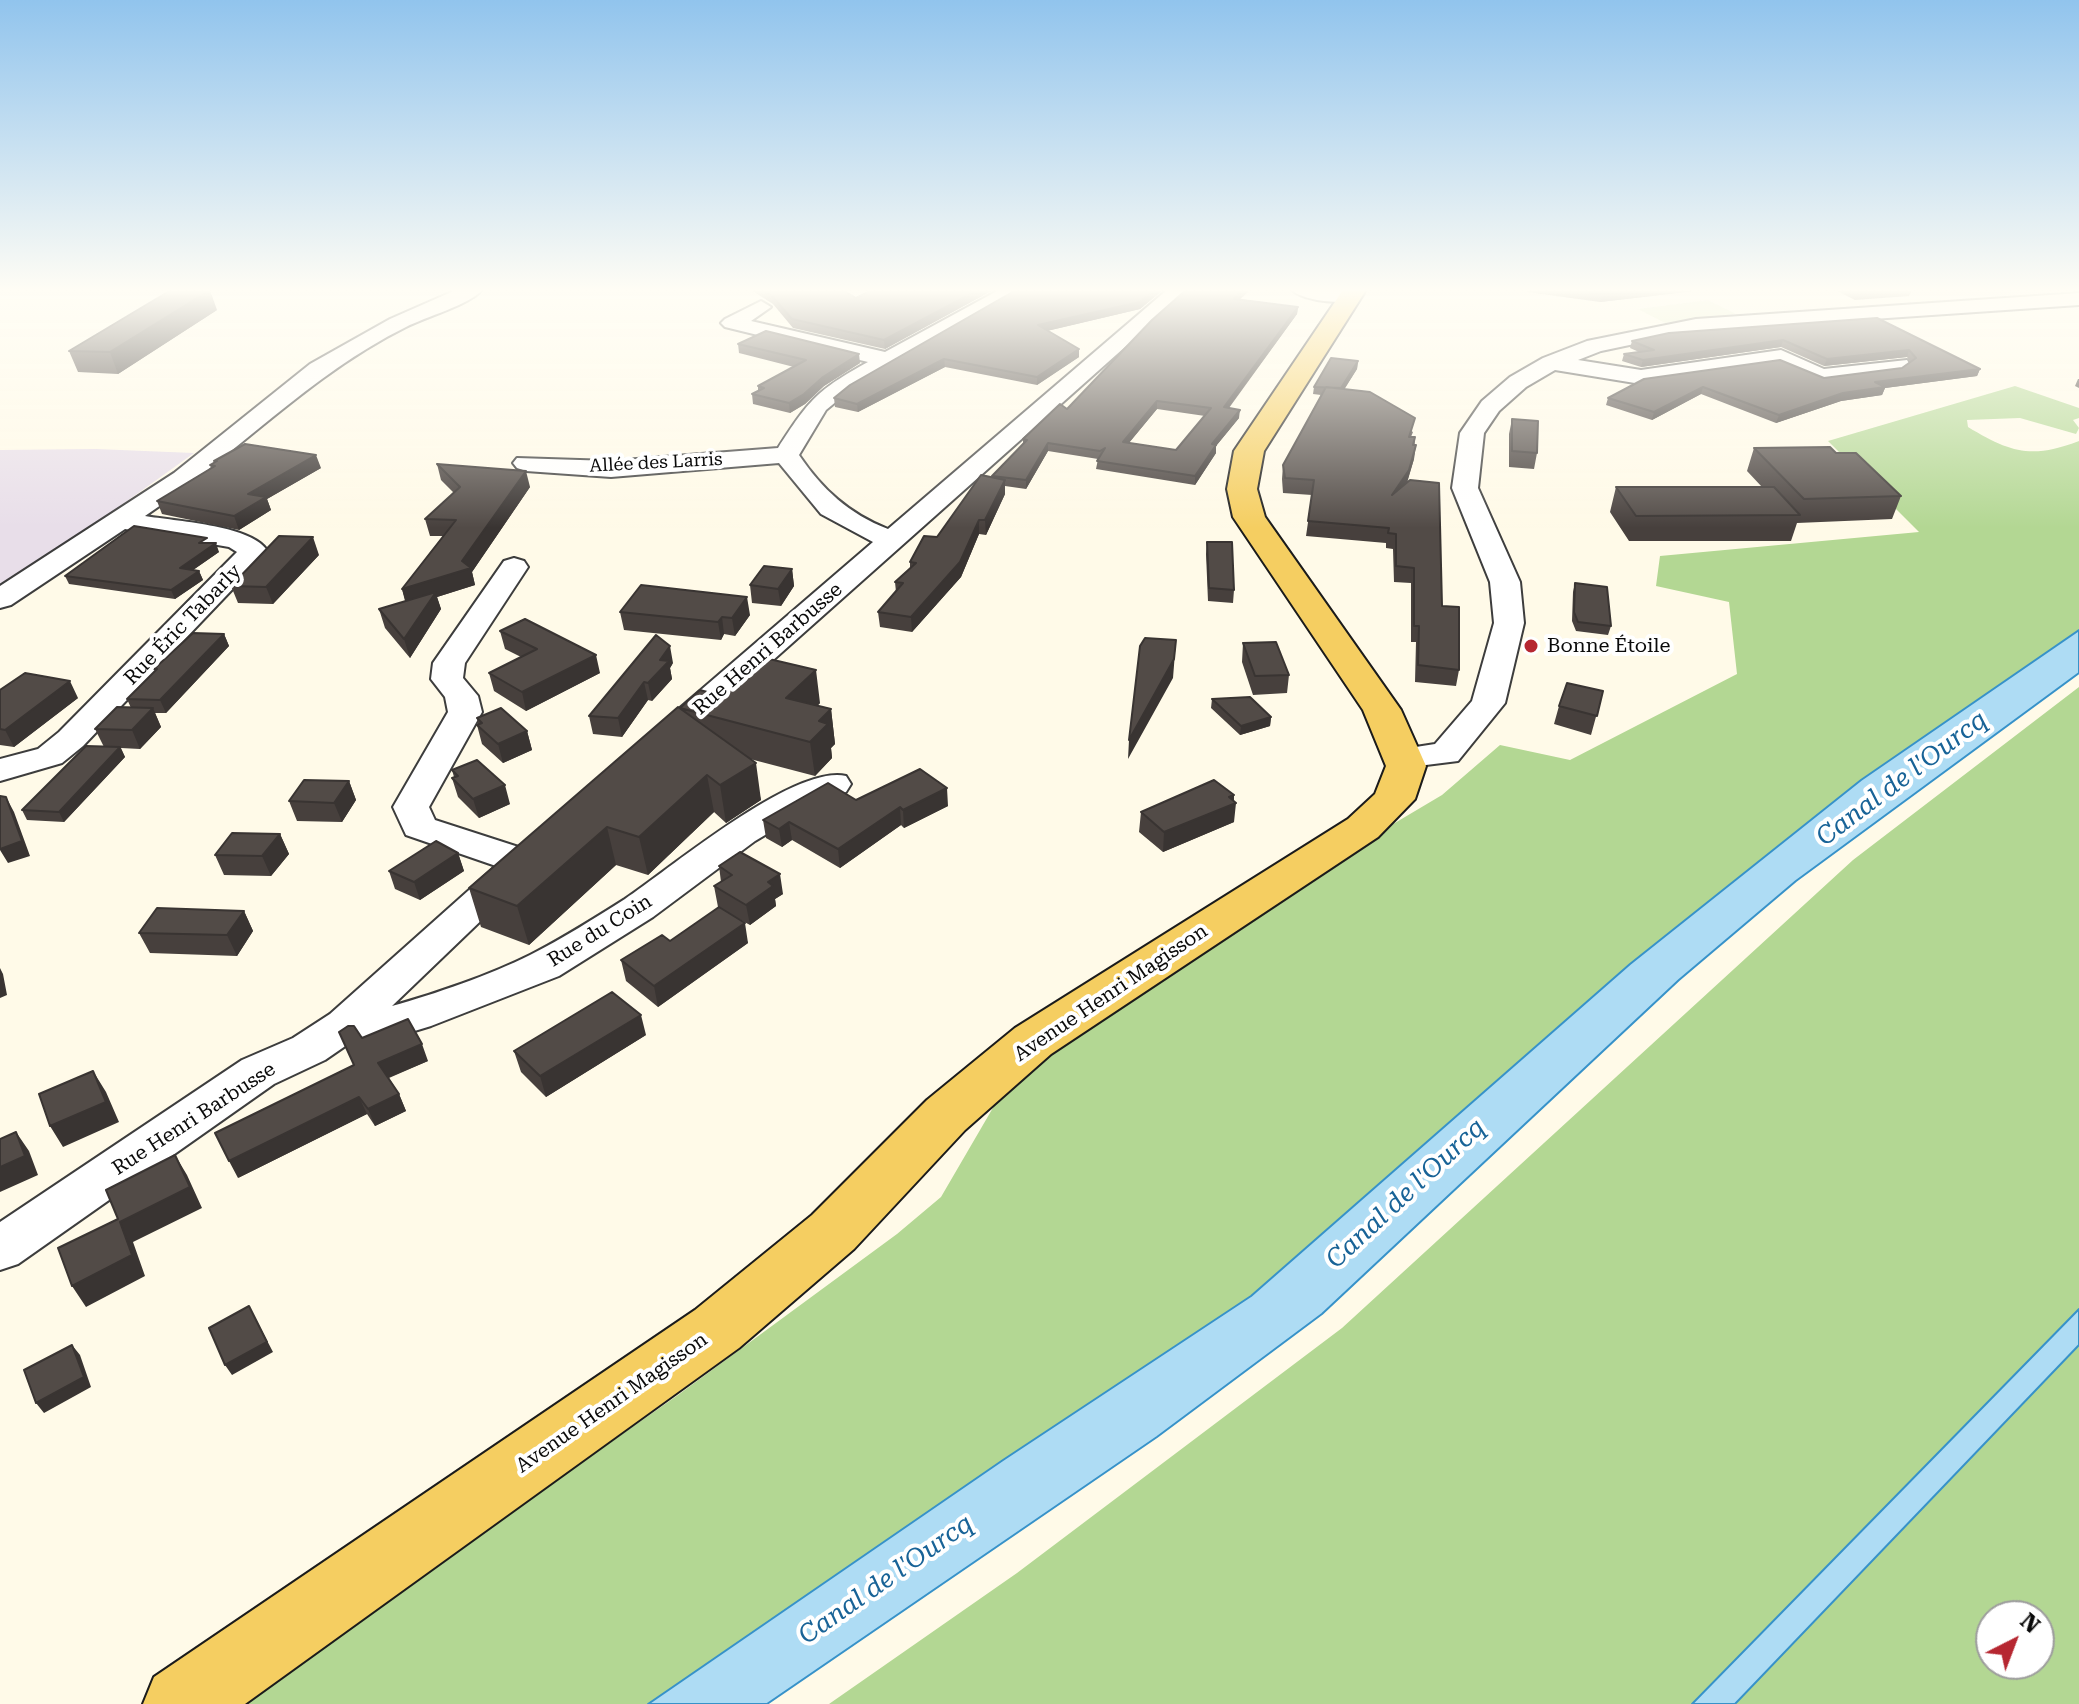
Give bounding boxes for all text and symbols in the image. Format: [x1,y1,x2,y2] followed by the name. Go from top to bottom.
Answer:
[589,449,723,477] street label: Allée des Larris
[119,560,247,690] street label: Rue Éric Tabarly
[689,578,847,720] street label: Rue Henri Barbusse
[1547,634,1670,658] place label: Bonne Étoile
[1522,637,1540,655] marker: Bonne Étoile
[1811,705,1993,853] water label: Canal de l'Ourcq
[543,889,657,973] street label: Rue du Coin
[1010,919,1212,1067] street label: Avenue Henri Magisson
[108,1057,280,1181] street label: Rue Henri Barbusse
[1320,1113,1492,1275] water label: Canal de l'Ourcq
[512,1328,712,1478] street label: Avenue Henri Magisson
[793,1508,979,1652] water label: Canal de l'Ourcq
[1975,1600,2055,1680] north arrow
[2015,1608,2045,1638] text: N

